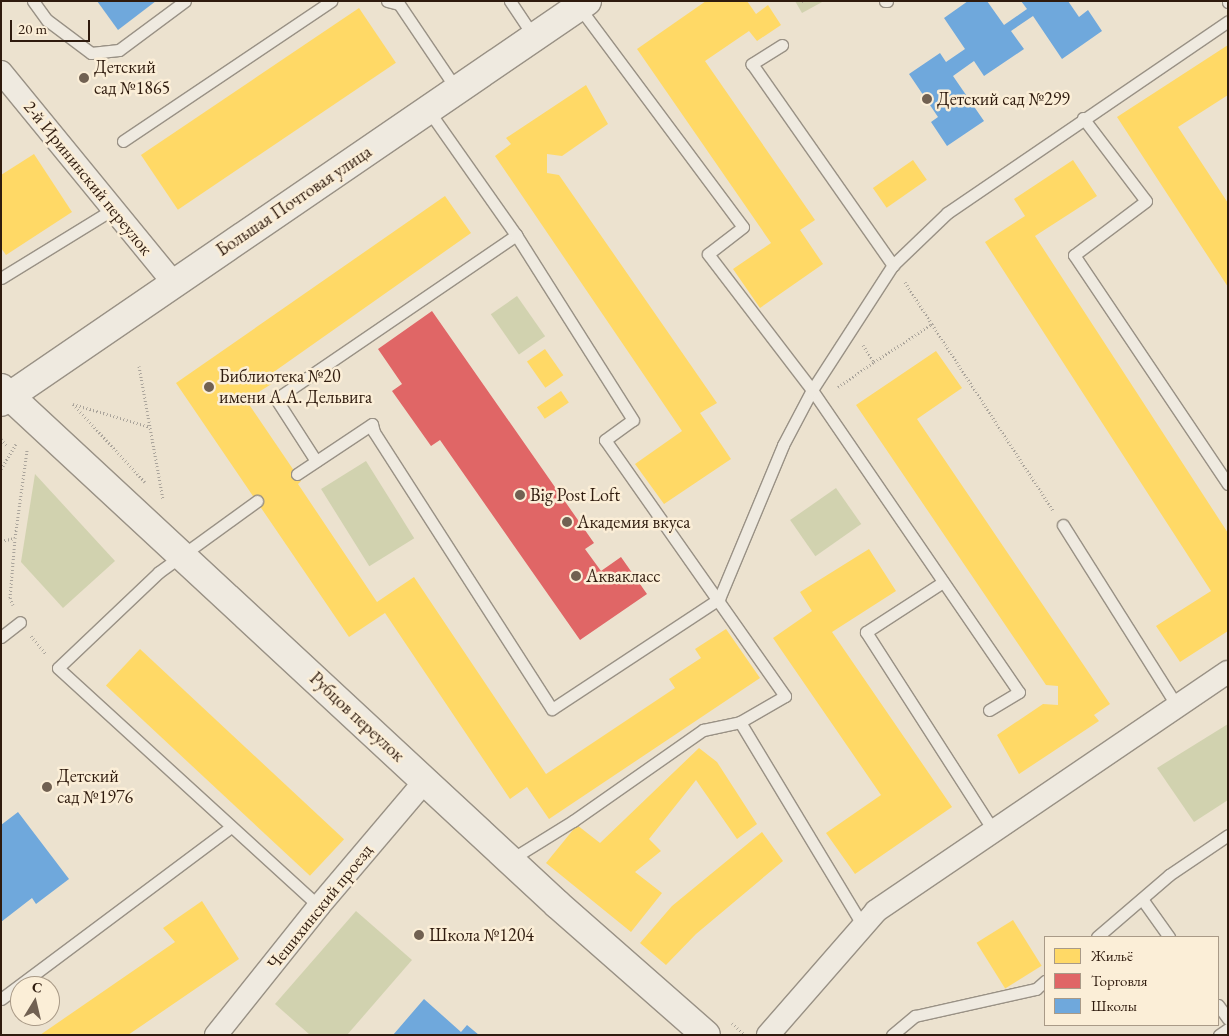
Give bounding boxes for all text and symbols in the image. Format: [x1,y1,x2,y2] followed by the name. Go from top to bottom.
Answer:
[12,10,92,42] scale bar
[18,19,47,38] text: 20 m
[94,57,170,100] place label: Детский сад №1865
[78,72,90,84] marker: Детский сад №1865
[937,88,1070,110] place label: Детский сад №299
[921,93,933,105] marker: Детский сад №299
[19,96,157,260] street label: 2-й Ирининский переулок
[212,141,376,261] street label: Большая Почтовая улица
[219,366,372,408] place label: Библиотека №20 имени А.А. Дельвига
[203,381,215,393] marker: Библиотека №20 имени А.А. Дельвига
[530,484,620,506] place label: Big Post Loft
[514,489,526,501] marker: Big Post Loft
[577,511,690,533] place label: Академия вкуса
[561,516,573,528] marker: Академия вкуса
[586,565,661,587] place label: Аквакласс
[570,570,582,582] marker: Аквакласс
[305,668,409,766] street label: Рубцов переулок
[57,766,133,809] place label: Детский сад №1976
[41,781,53,793] marker: Детский сад №1976
[263,840,377,974] street label: Чешихинский проезд
[429,924,534,946] place label: Школа №1204
[413,929,425,941] marker: Школа №1204
[1044,936,1219,1026] legend
[1091,946,1133,965] text: Жильё
[1091,971,1147,990] text: Торговля
[10,976,60,1026] north arrow
[31,978,44,997] text: С
[1091,996,1137,1015] text: Школы

